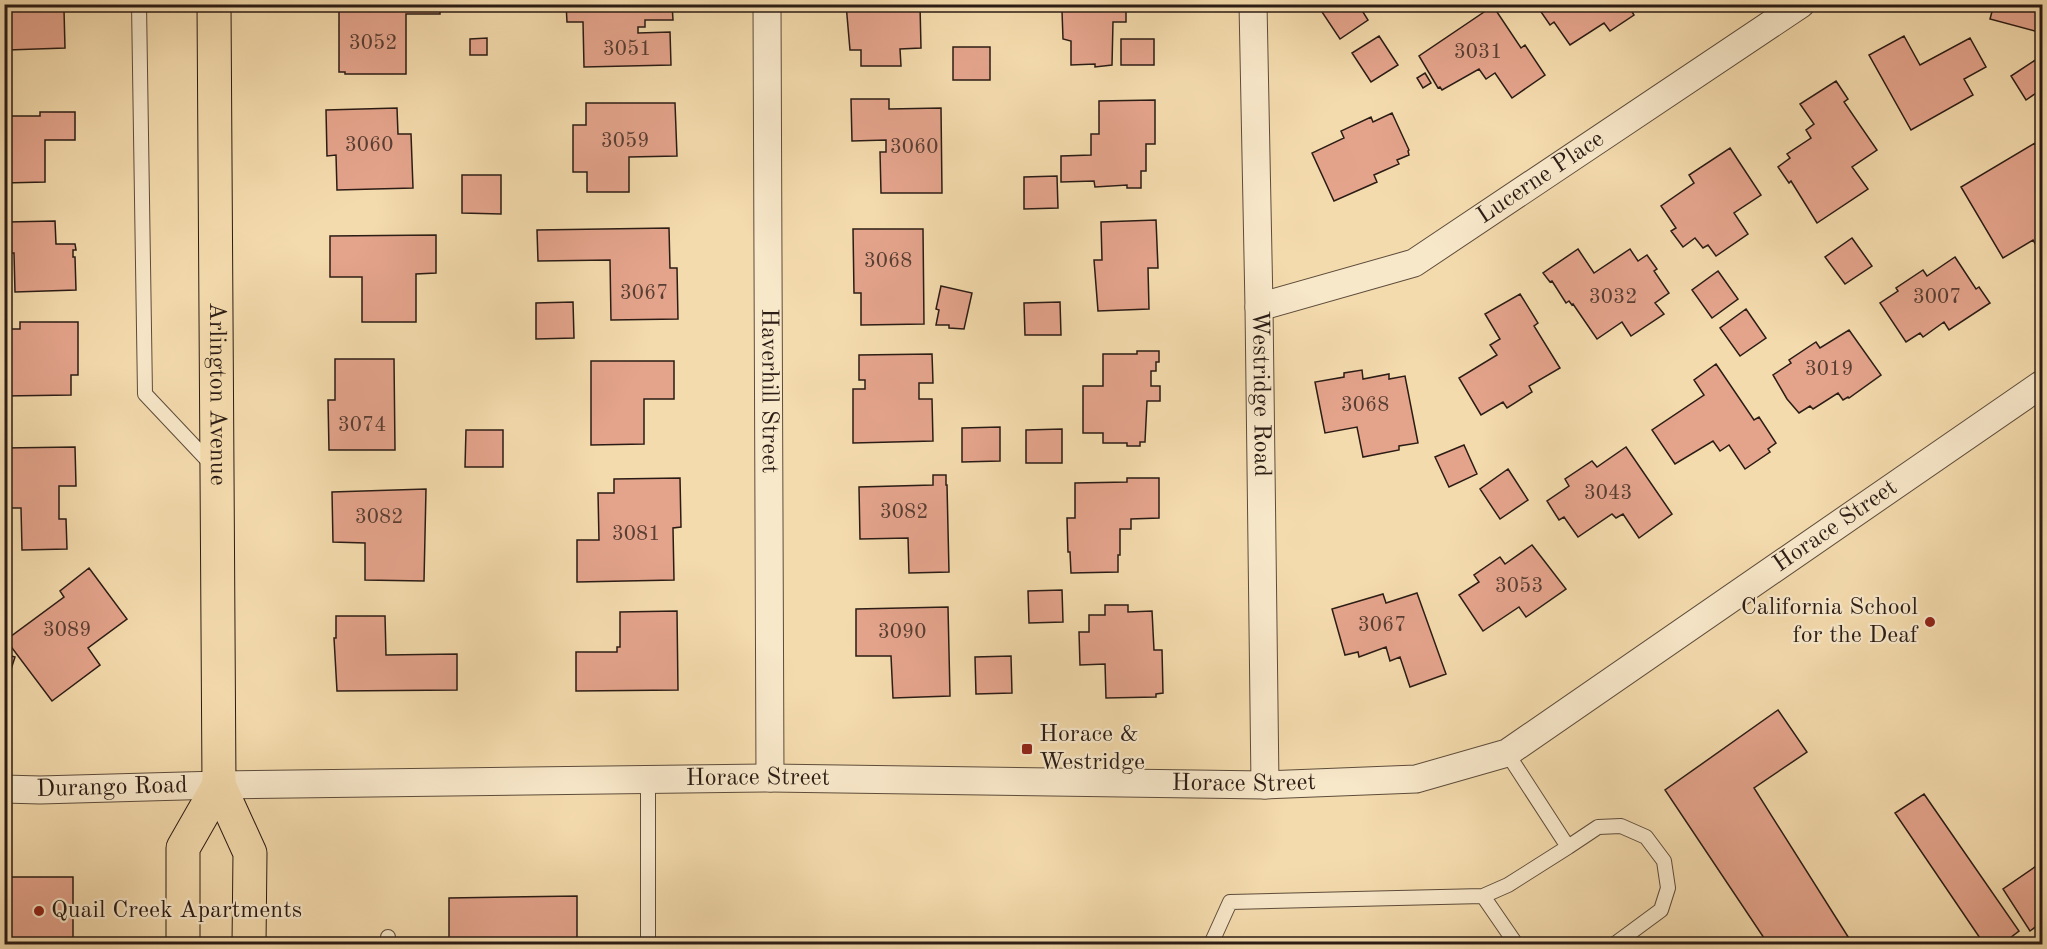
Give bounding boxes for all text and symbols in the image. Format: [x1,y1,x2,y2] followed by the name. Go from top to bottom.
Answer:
[349,33,397,54] house number: 3052
[603,39,651,60] house number: 3051
[1454,42,1502,63] house number: 3031
[1473,127,1609,229] street label: Lucerne Place
[601,131,649,152] house number: 3059
[345,135,393,156] house number: 3060
[890,137,938,158] house number: 3060
[864,251,912,272] house number: 3068
[620,283,668,304] house number: 3067
[1589,287,1637,308] house number: 3032
[1913,287,1961,308] house number: 3007
[204,302,229,486] street label: Arlington Avenue
[756,308,781,474] street label: Haverhill Street
[1247,311,1273,477] street label: Westridge Road
[1805,359,1853,380] house number: 3019
[1341,395,1389,416] house number: 3068
[338,415,386,436] house number: 3074
[1769,476,1902,577] street label: Horace Street
[1584,483,1632,504] house number: 3043
[880,502,928,523] house number: 3082
[355,507,403,528] house number: 3082
[612,524,660,545] house number: 3081
[1495,576,1543,597] house number: 3053
[1741,596,1919,648] place label: California School for the Deaf
[1358,615,1406,636] house number: 3067
[1923,615,1937,629] marker: California School for the Deaf
[43,620,91,641] house number: 3089
[878,622,926,643] house number: 3090
[1039,723,1145,775] place label: Horace & Westridge
[1020,742,1034,756] marker: Horace & Westridge
[686,766,830,791] street label: Horace Street
[1171,771,1316,797] street label: Horace Street
[36,774,188,802] street label: Durango Road
[51,899,302,923] place label: Quail Creek Apartments
[32,904,46,918] marker: Quail Creek Apartments

